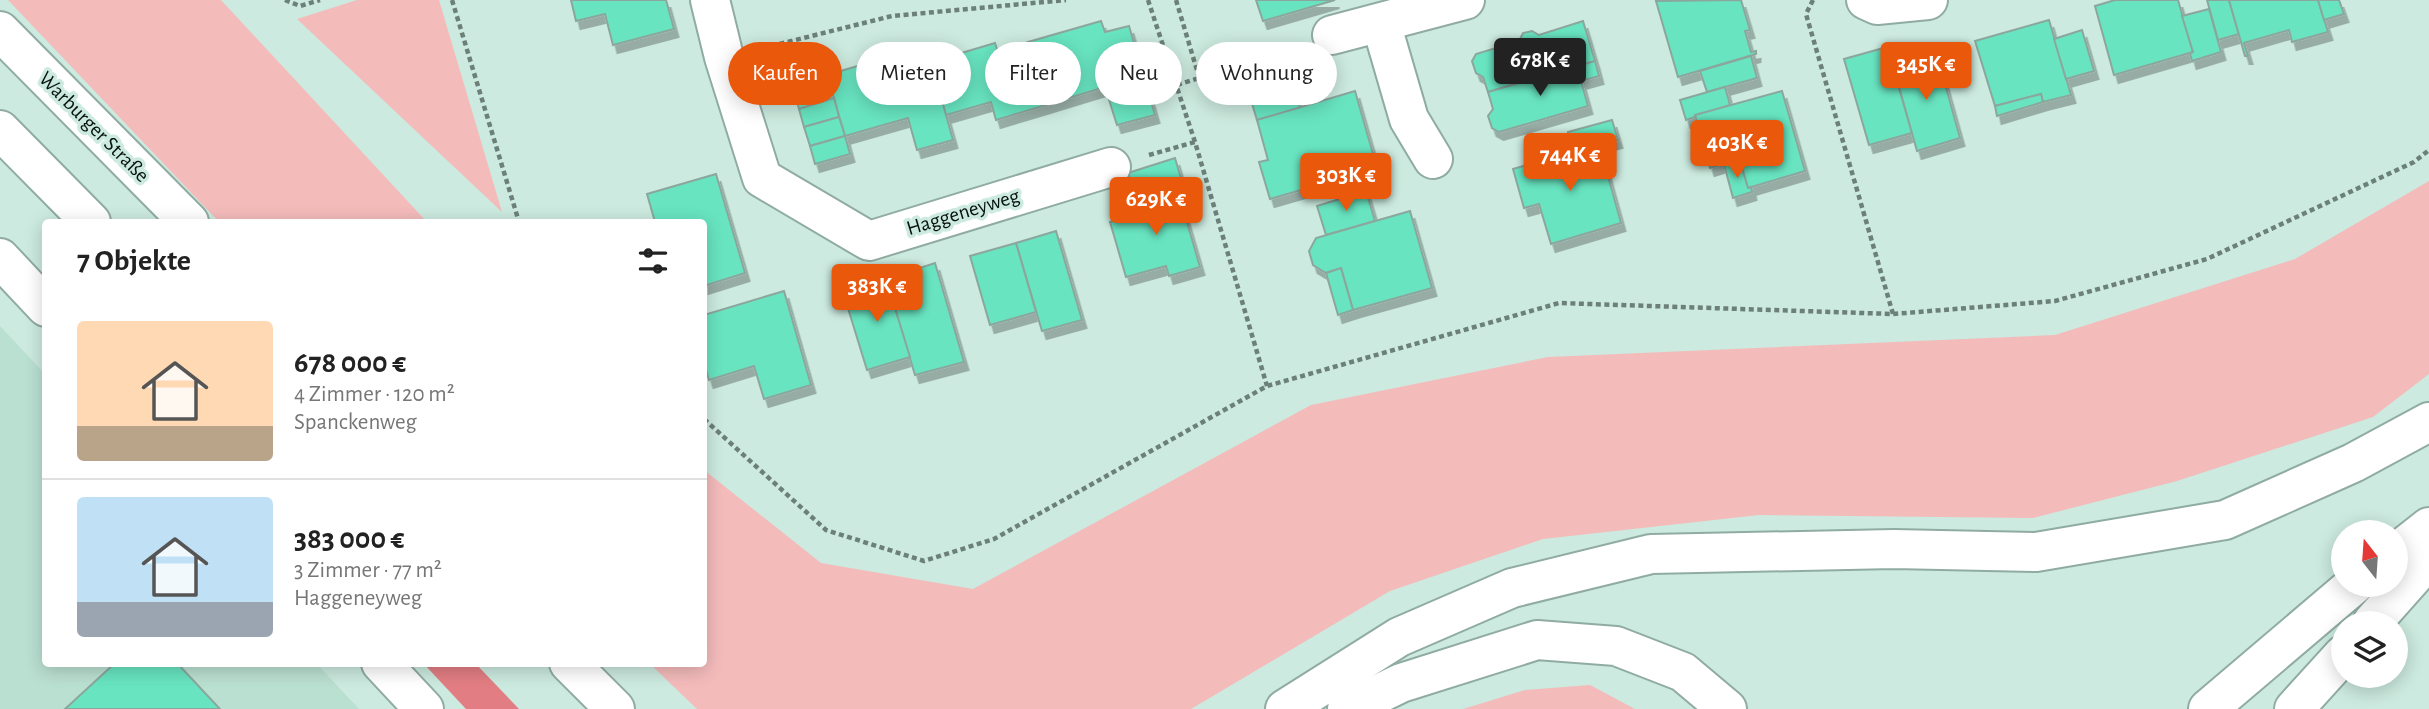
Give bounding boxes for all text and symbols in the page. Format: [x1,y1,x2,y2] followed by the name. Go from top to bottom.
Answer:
[1483,38,1597,98] pin: 678K €
[728,42,842,105] chip: Kaufen
[856,42,971,105] chip: Mieten
[985,42,1081,105] chip: Filter
[1095,42,1182,105] chip: Neu
[1196,42,1337,105] chip: Wohnung
[1869,42,1983,102] pin: 345K €
[1510,49,1570,72] text: 678K €
[1896,53,1956,76] text: 345K €
[35,68,153,186] street label: Warburger Straße
[1680,120,1794,180] pin: 403K €
[1706,131,1768,154] text: 403K €
[1513,134,1627,193] pin: 744K €
[1540,144,1600,167] text: 744K €
[1289,154,1403,213] pin: 303K €
[1316,164,1376,187] text: 303K €
[1099,177,1213,237] pin: 629K €
[904,185,1023,239] street label: Haggeneyweg
[1126,188,1186,211] text: 629K €
[634,242,672,280] icon: filters
[77,246,191,276] text: 7 Objekte
[820,264,934,324] pin: 383K €
[848,275,906,298] text: 383K €
[294,348,406,378] text: 678 000 €
[133,349,217,433] icon: home
[294,383,455,406] text: 4 Zimmer · 120 m²
[294,411,417,434] text: Spanckenweg
[2331,520,2408,597] north arrow
[2331,520,2408,688] map controls
[294,524,405,554] text: 383 000 €
[133,525,217,609] icon: home
[294,559,442,582] text: 3 Zimmer · 77 m²
[294,587,422,610] text: Haggeneyweg
[2331,611,2408,688] button: layers

